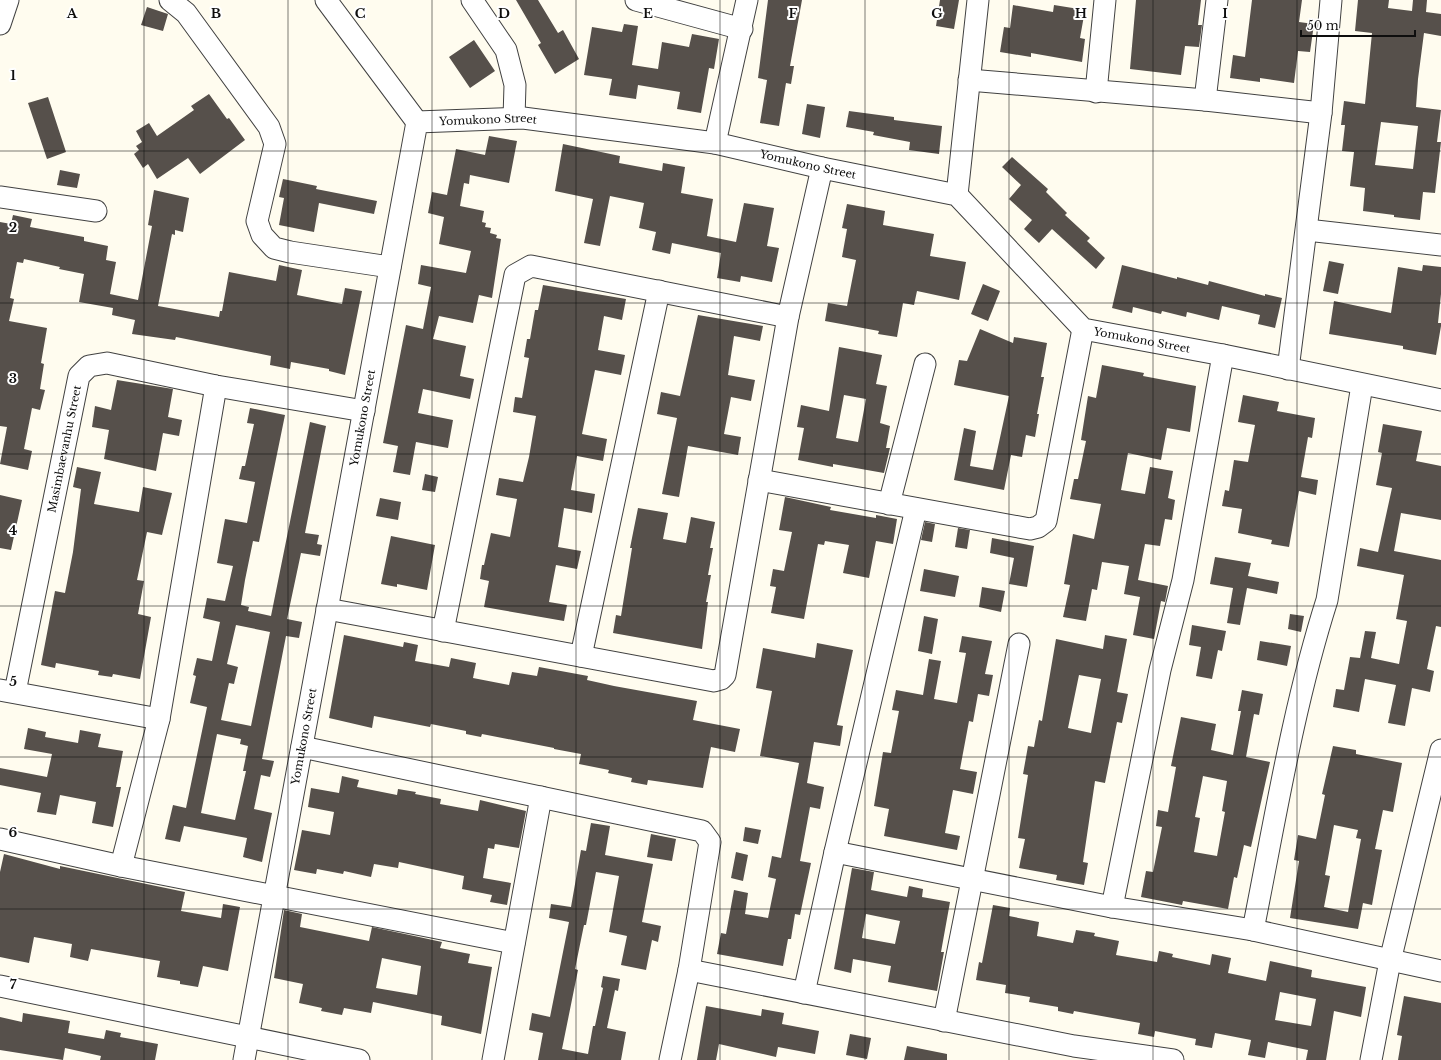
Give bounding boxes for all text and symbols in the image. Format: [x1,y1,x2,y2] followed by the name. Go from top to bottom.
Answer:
[66,5,78,22] text: A
[211,5,221,22] text: B
[355,5,366,22] text: C
[498,5,510,22] text: D
[643,5,653,22] text: E
[789,5,798,22] text: F
[931,5,943,22] text: G
[1075,5,1087,22] text: H
[1222,5,1228,22] text: I
[1301,12,1415,38] scale bar
[1307,18,1339,33] text: 50 m
[10,67,16,84] text: 1
[438,111,539,128] street label: Yomukono Street
[758,147,858,182] street label: Yomukono Street
[9,219,17,236] text: 2
[1092,324,1192,356] street label: Yomukono Street
[346,368,378,468] street label: Yomukono Street
[9,370,17,387] text: 3
[44,383,84,514] street label: Masimbaevanhu Street
[9,522,18,539] text: 4
[9,673,17,690] text: 5
[288,686,320,787] street label: Yomukono Street
[9,824,18,841] text: 6
[10,976,17,993] text: 7

